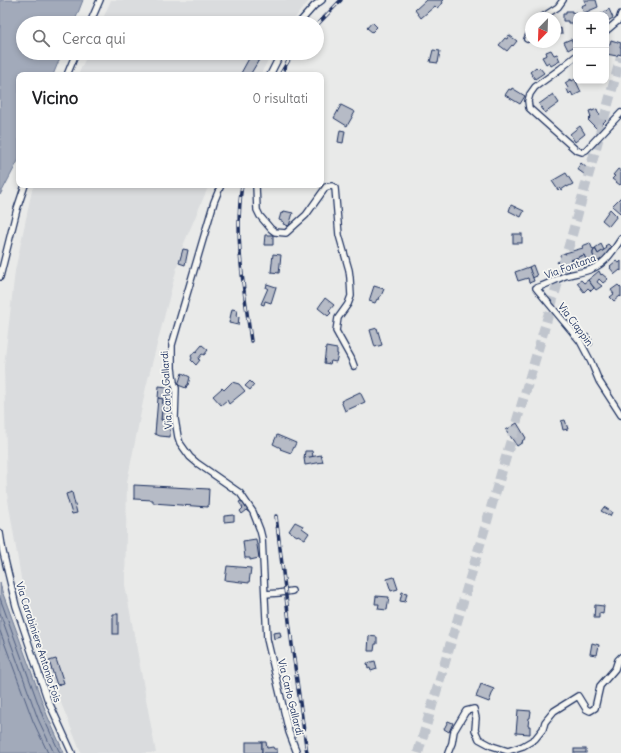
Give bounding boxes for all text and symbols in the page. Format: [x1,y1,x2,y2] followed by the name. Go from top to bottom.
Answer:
[525,12,561,48] north arrow
[573,12,609,84] map controls
[573,12,609,48] button: +
[16,16,324,60] search box
[30,27,52,49] icon: search
[62,29,126,48] text: Cerca qui
[573,48,609,84] button: −
[32,87,78,109] text: Vicino
[253,90,308,107] text: 0 risultati
[543,251,598,282] street label: Via Fontana
[555,300,596,349] street label: Via Ciappin
[158,351,175,429] street label: Via Carlo Gallardi
[13,580,64,704] street label: Via Carabiniere Antonio Fois
[275,658,306,737] street label: Via Carlo Gallardi

